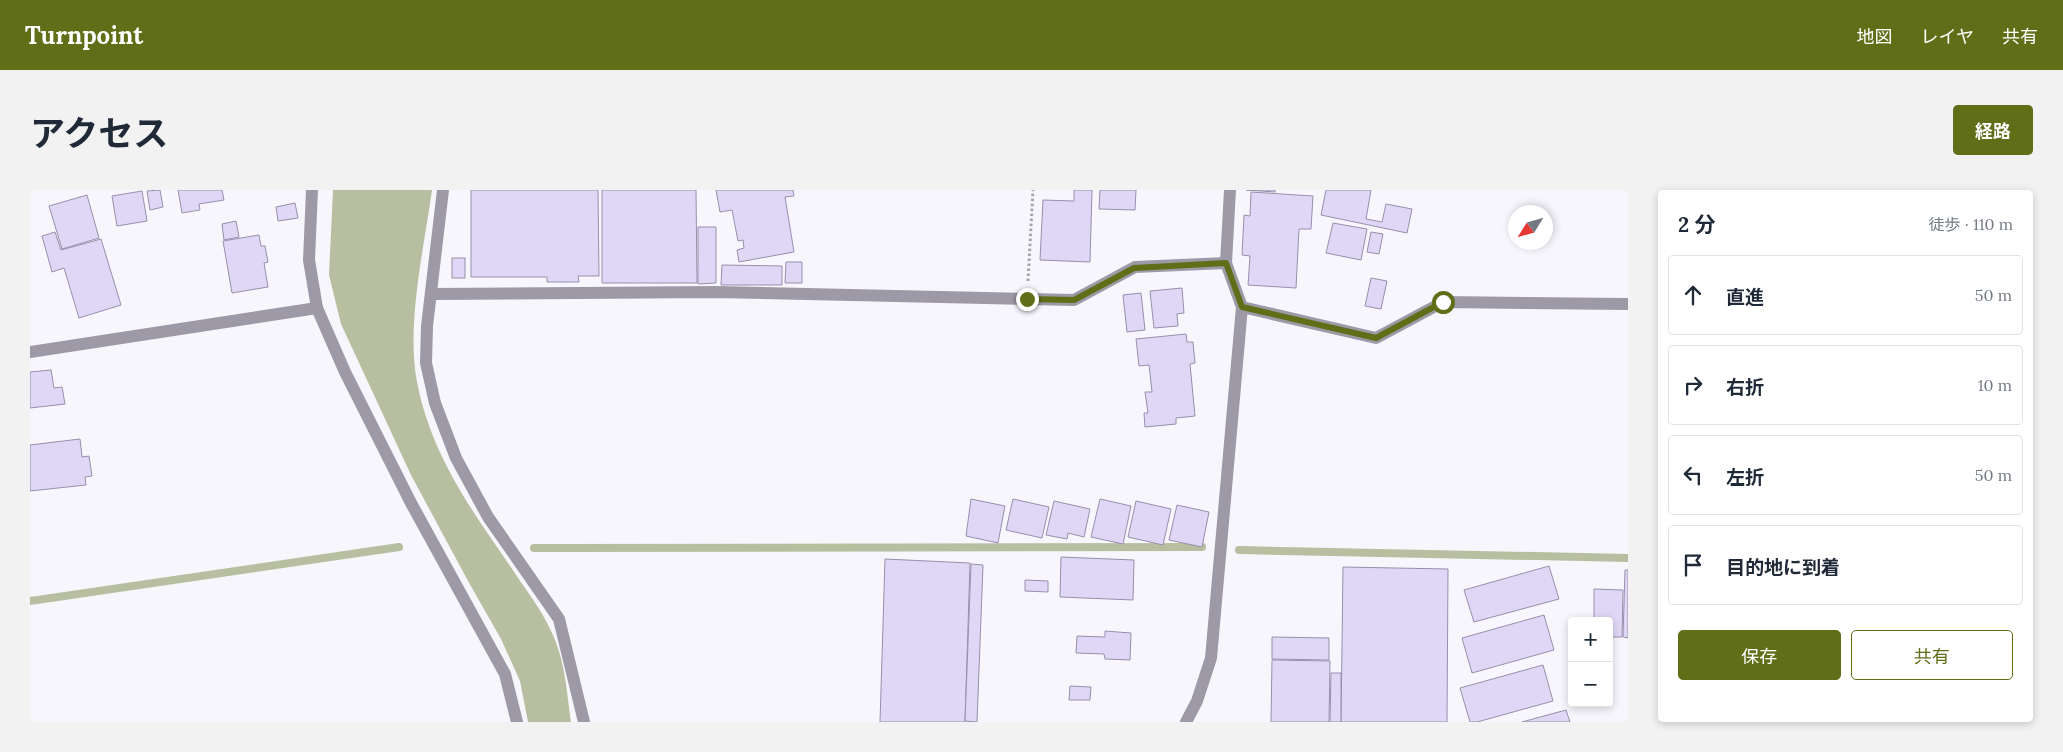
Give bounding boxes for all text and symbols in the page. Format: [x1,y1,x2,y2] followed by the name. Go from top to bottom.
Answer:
[25,20,143,51] text: Turnpoint
[1857,25,1893,48] text: 地図
[1921,25,1974,48] text: レイヤ
[2002,25,2038,48] text: 共有
[1953,105,2033,155] button: 経路
[30,111,168,156] text: アクセス
[1508,205,1553,250] north arrow
[1678,211,1716,238] text: 2 分
[1928,214,2013,234] text: 徒歩 · 110 m
[1679,281,1707,309] icon: ahead
[1726,285,1764,309] text: 直進
[1975,285,2012,305] text: 50 m
[1016,288,1039,311] route end
[1432,291,1455,314] route start
[1679,371,1707,399] icon: right
[1726,375,1764,399] text: 右折
[1978,375,2012,395] text: 10 m
[1679,461,1707,489] icon: left
[1726,465,1764,489] text: 左折
[1975,465,2012,485] text: 50 m
[1679,551,1707,579] icon: arrive
[1726,555,1840,579] text: 目的地に到着
[1568,617,1613,707] map controls
[1568,617,1613,662] button: +
[1678,630,1841,680] button: 保存
[1851,630,2013,680] button: 共有
[1568,662,1613,707] button: −

